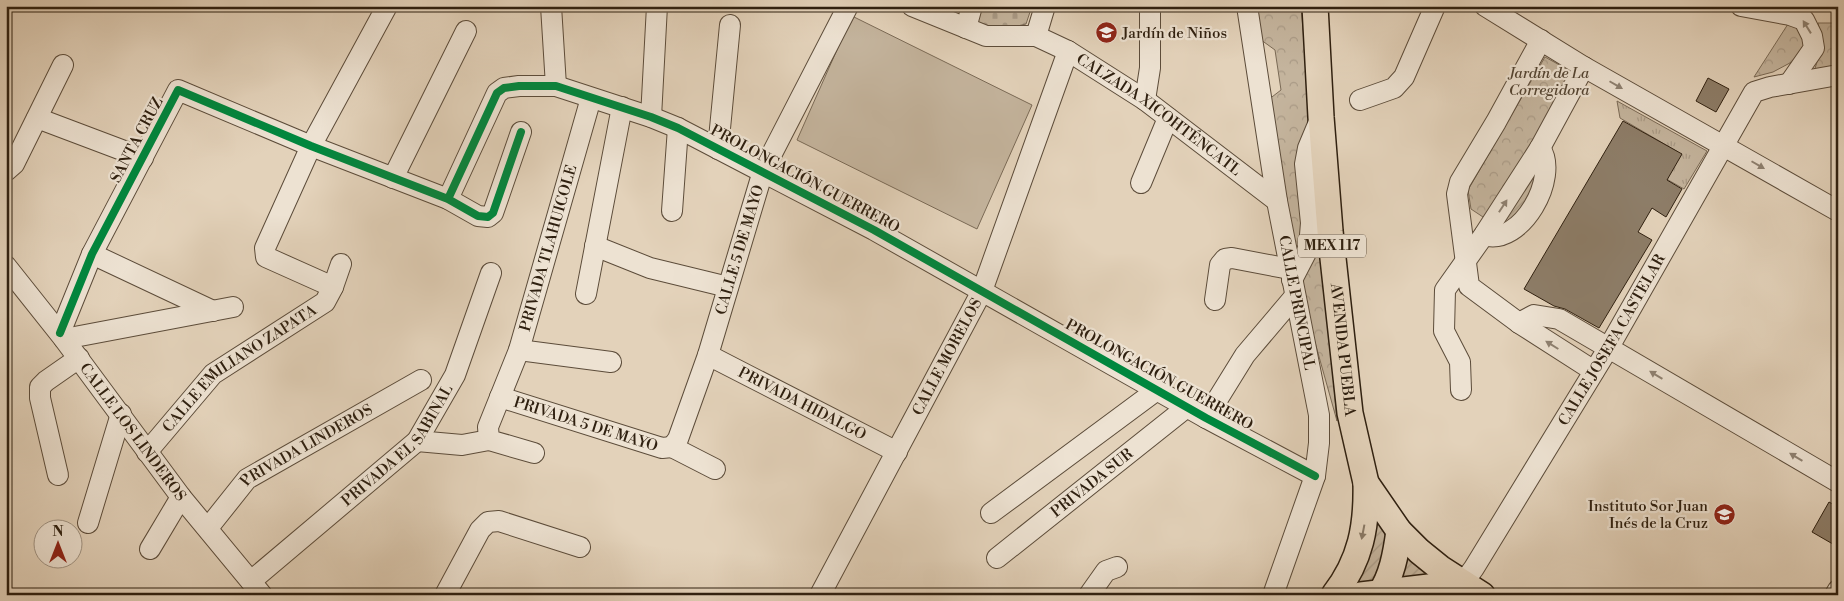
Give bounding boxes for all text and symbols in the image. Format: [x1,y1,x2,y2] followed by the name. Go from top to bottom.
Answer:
[1802,20,1811,34] one-way arrow
[1094,21,1118,45] school or university icon: Jardín de Niños
[1121,24,1227,43] place label: Jardín de Niños
[1073,49,1245,180] street label: CALZADA XICOHTÉNCATL
[1507,64,1590,100] park label: Jardín de La Corregidora
[1610,81,1623,90] one-way arrow
[107,94,168,186] street label: SANTA CRUZ
[707,120,904,237] street label: PROLONGACIÓN GUERRERO
[1751,161,1764,170] one-way arrow
[515,162,581,333] street label: PRIVADA TLAHUICOLE
[711,182,768,317] street label: CALLE 5 DE MAYO
[1498,200,1507,213] one-way arrow
[1274,234,1319,372] street label: CALLE PRINCIPAL
[1298,235,1366,258] road number: MEX 117
[1554,250,1670,429] street label: CALLE JOSEFA CASTELAR
[1326,281,1360,418] street label: AVENIDA PUEBLA
[908,295,986,419] street label: CALLE MORELOS
[158,300,321,436] street label: CALLE EMILIANO ZAPATA
[1062,314,1257,435] street label: PROLONGACIÓN GUERRERO
[1546,340,1559,349] one-way arrow
[76,359,190,505] street label: CALLE LOS LINDEROS
[735,363,870,444] street label: PRIVADA HIDALGO
[1649,370,1662,379] one-way arrow
[338,381,457,510] street label: PRIVADA EL SABINAL
[511,392,661,456] street label: PRIVADA 5 DE MAYO
[236,400,376,490] street label: PRIVADA LINDEROS
[1047,444,1137,521] street label: PRIVADA SUR
[1789,453,1802,462] one-way arrow
[1588,497,1708,533] place label: Instituto Sor Juan Inés de la Cruz
[1712,503,1736,527] school or university icon: Instituto Sor Juan Inés de la Cruz
[32,518,82,568] north arrow
[52,523,64,541] text: N
[1358,524,1366,540] one-way arrow

